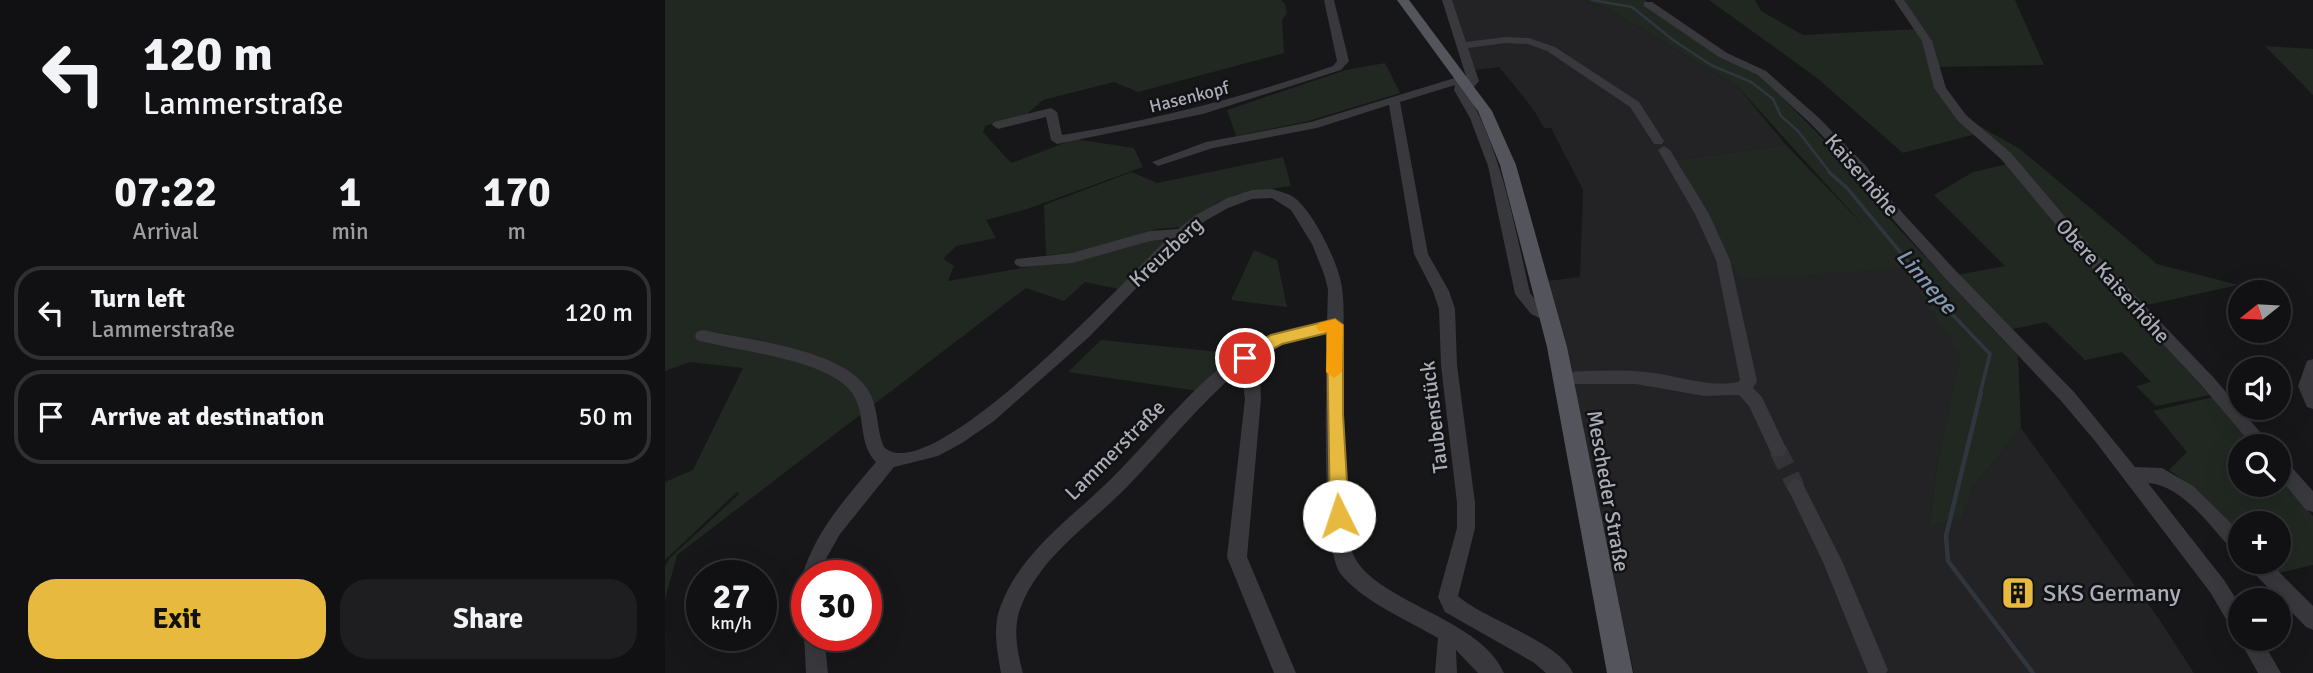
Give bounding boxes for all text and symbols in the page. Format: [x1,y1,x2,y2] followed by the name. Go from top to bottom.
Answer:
[143,24,273,84] text: 120 m
[28,28,119,119] icon: left
[1147,76,1232,118] street label: Hasenkopf
[143,84,343,123] text: Lammerstraße
[1819,128,1905,222] street label: Kaiserhöhe
[114,167,217,218] text: 07:22
[339,167,361,218] text: 1
[483,167,551,218] text: 170
[1124,211,1208,293] street label: Kreuzberg
[2050,213,2176,349] street label: Obere Kaiserhöhe
[133,217,199,246] text: Arrival
[331,217,369,246] text: min
[508,217,526,246] text: m
[1890,242,1964,321] water label: Linnepe
[2228,280,2291,343] north arrow
[2228,280,2291,651] map controls
[91,283,185,315] text: Turn left
[32,294,70,332] icon: left
[564,297,633,329] text: 120 m
[91,315,235,344] text: Lammerstraße
[1215,328,1275,388] pin
[1226,339,1264,377] icon: arrive
[2228,357,2291,420] button: sound
[1414,359,1454,474] street label: Taubenstück
[1059,394,1171,506] street label: Lammerstraße
[32,398,70,436] icon: arrive
[91,401,324,433] text: Arrive at destination
[578,401,633,433] text: 50 m
[1581,408,1635,574] street label: Mescheder Straße
[2228,434,2291,497] button: search
[1302,479,1376,553] position arrow
[2228,511,2291,574] button: +
[791,560,882,651] speed limit sign: 30
[1999,574,2037,612] building icon: SKS Germany
[713,575,750,618] text: 27
[2043,578,2181,608] place label: SKS Germany
[28,579,326,659] button: Exit
[340,579,637,659] button: Share
[2228,588,2291,651] button: −
[711,612,752,634] text: km/h

